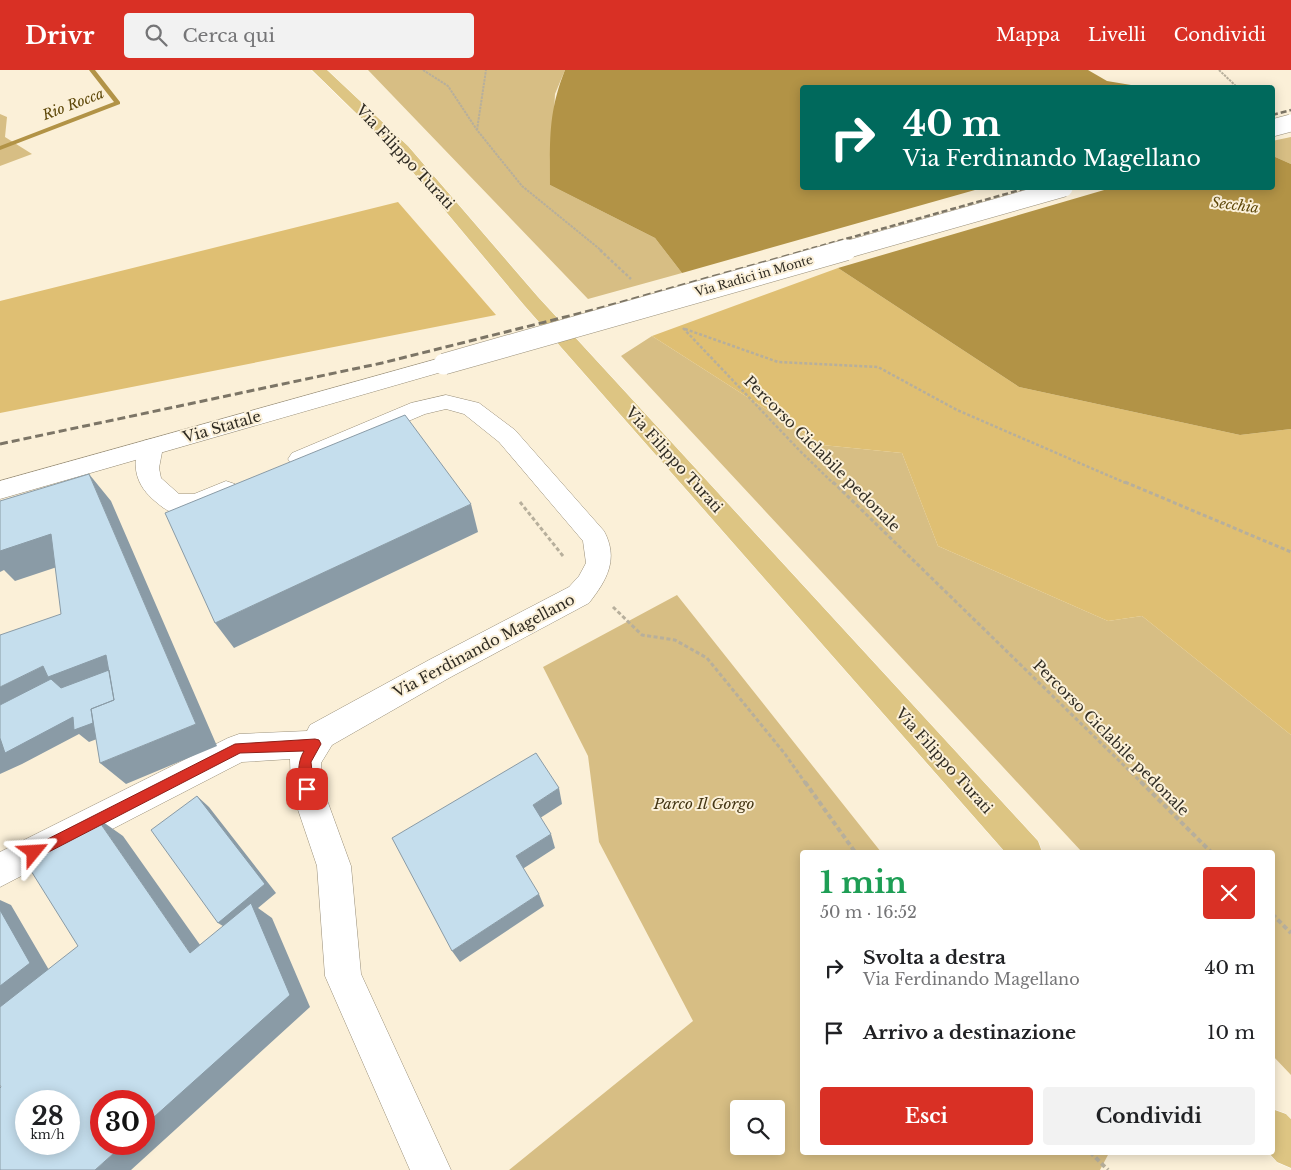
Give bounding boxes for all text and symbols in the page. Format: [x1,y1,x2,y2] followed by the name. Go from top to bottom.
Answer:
[124,13,474,58] search box
[25,21,94,50] text: Drivr
[142,21,170,49] icon: search
[182,24,275,47] text: Cerca qui
[996,24,1060,46] text: Mappa
[1088,24,1146,46] text: Livelli
[1174,24,1266,46] text: Condividi
[39,84,106,124] water label: Rio Rocca
[351,100,459,213] street label: Via Filippo Turati
[903,102,1001,145] text: 40 m
[820,105,885,170] icon: right
[903,145,1201,172] text: Via Ferdinando Magellano
[1210,193,1260,217] water label: Secchia
[692,252,815,300] street label: Via Radici in Monte
[740,372,904,536] street label: Percorso Ciclabile pedonale
[621,402,727,516] street label: Via Filippo Turati
[180,406,263,447] street label: Via Statale
[389,589,578,702] street label: Via Ferdinando Magellano
[1029,656,1193,820] street label: Percorso Ciclabile pedonale
[891,703,997,817] street label: Via Filippo Turati
[286,768,328,810] pin
[293,775,321,803] icon: arrive
[653,794,755,813] park label: Parco Il Gorgo
[7,825,59,877] position arrow
[820,864,907,901] text: 1 min
[1203,867,1255,919] button: close
[820,902,917,922] text: 50 m · 16:52
[863,946,1006,969] text: Svolta a destra
[820,954,848,982] icon: right
[1204,956,1255,979] text: 40 m
[863,969,1080,989] text: Via Ferdinando Magellano
[820,1019,848,1047] icon: arrive
[863,1021,1076,1044] text: Arrivo a destinazione
[1207,1021,1255,1044] text: 10 m
[820,1087,1033,1145] button: Esci
[1043,1087,1255,1145] button: Condividi
[90,1090,155,1155] speed limit sign: 30
[730,1100,785,1155] map controls
[730,1100,785,1155] button: search
[31,1101,64,1132] text: 28
[30,1127,65,1142] text: km/h

